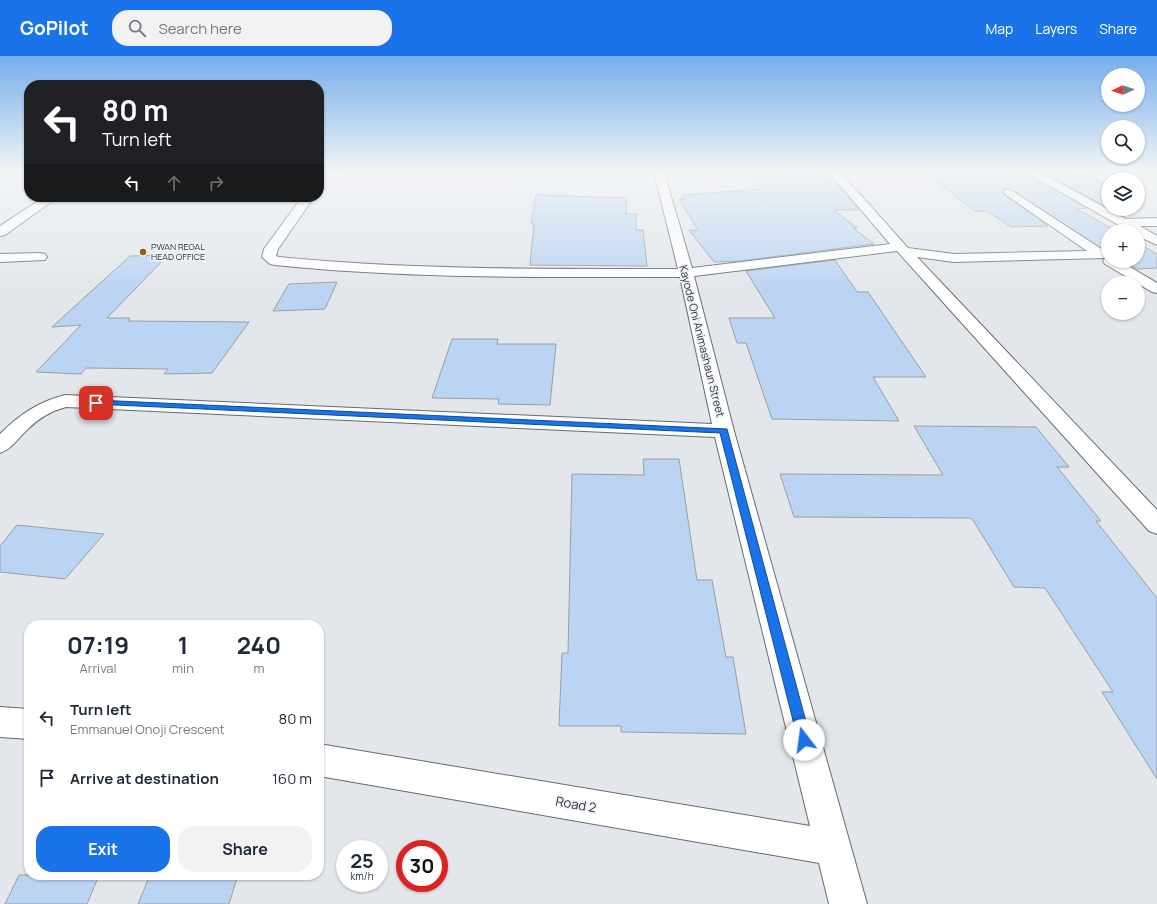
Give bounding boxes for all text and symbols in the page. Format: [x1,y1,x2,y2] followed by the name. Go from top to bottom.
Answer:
[112,10,392,46] search box
[20,15,88,41] text: GoPilot
[126,17,148,39] icon: search
[158,18,242,39] text: Search here
[985,19,1013,38] text: Map
[1035,19,1077,38] text: Layers
[1099,19,1137,38] text: Share
[1101,68,1145,112] north arrow
[1101,68,1145,320] map controls
[102,91,168,129] text: 80 m
[36,96,88,148] icon: left
[1101,120,1145,164] button: search
[102,127,172,151] text: Turn left
[121,172,143,194] icon: left
[163,172,185,194] icon: ahead
[205,172,227,194] icon: right
[1101,172,1145,216] button: layers
[1101,224,1145,268] button: +
[151,240,205,263] place label: PWAN REGAL HEAD OFFICE
[138,247,148,257] marker: PWAN REGAL HEAD OFFICE
[676,263,729,419] street label: Kayode Oni Animashaun Street
[1101,276,1145,320] button: −
[79,386,113,420] pin
[85,392,107,414] icon: arrive
[67,628,129,661] text: 07:19
[178,628,188,661] text: 1
[237,628,281,661] text: 240
[79,659,117,677] text: Arrival
[172,659,194,677] text: min
[253,659,264,677] text: m
[70,699,132,720] text: Turn left
[36,707,58,729] icon: left
[278,708,312,729] text: 80 m
[783,719,825,761] position arrow
[70,720,225,738] text: Emmanuel Onoji Crescent
[36,767,58,789] icon: arrive
[70,768,219,789] text: Arrive at destination
[272,768,312,789] text: 160 m
[554,792,598,816] street label: Road 2
[36,826,170,872] button: Exit
[178,826,312,872] button: Share
[396,840,448,892] speed limit sign: 30
[350,847,374,874] text: 25
[350,869,374,883] text: km/h

